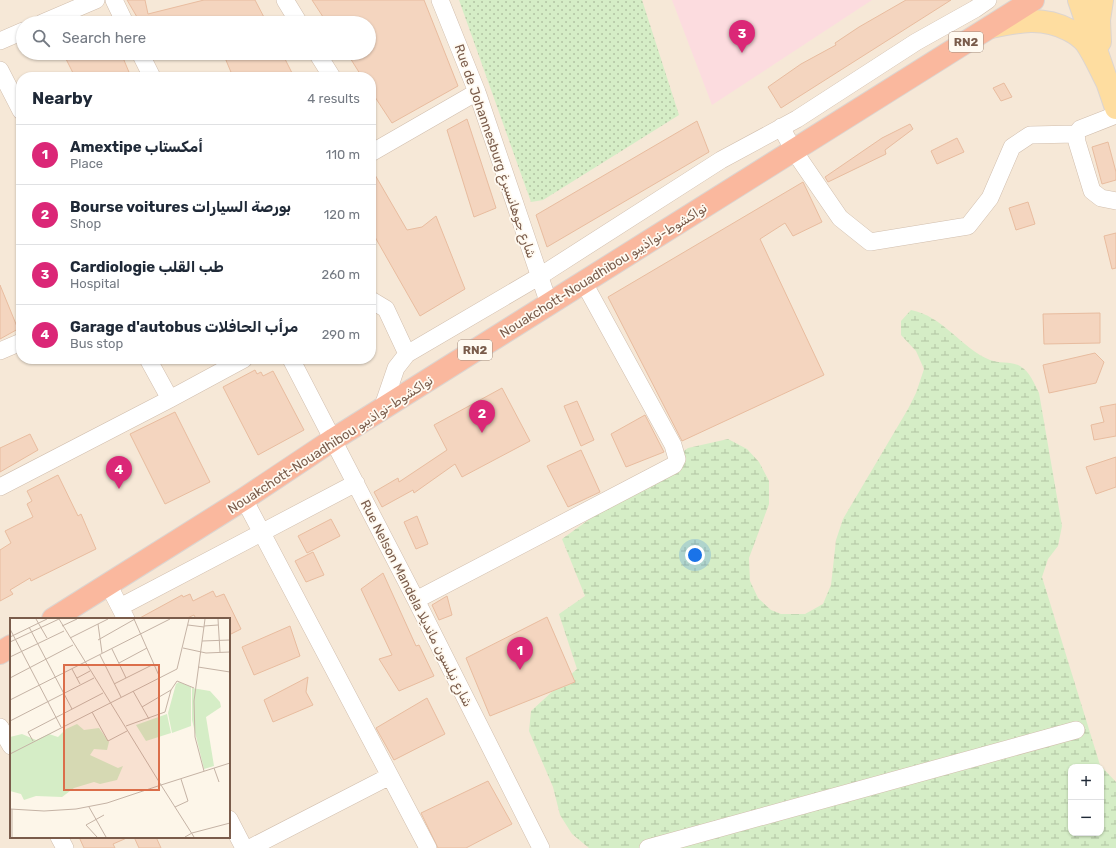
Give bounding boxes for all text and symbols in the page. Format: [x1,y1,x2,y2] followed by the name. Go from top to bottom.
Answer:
[16,16,376,60] search box
[729,20,755,53] pin: 3
[30,27,52,49] icon: search
[62,29,146,47] text: Search here
[949,32,983,52] road number: RN2
[450,42,539,261] street label: Rue de Johannesburg شارع جوهانسبرغ
[32,88,93,108] text: Nearby
[307,91,360,106] text: 4 results
[70,138,203,156] text: Amextipe أمكستاب
[42,147,48,162] text: 1
[326,147,360,162] text: 110 m
[70,156,103,171] text: Place
[70,198,291,216] text: Bourse voitures بورصة السيارات
[497,200,710,342] street label: Nouakchott-Nouadhibou نواكشوط-نواذيبو
[41,207,49,222] text: 2
[324,207,360,222] text: 120 m
[70,216,101,231] text: Shop
[70,258,224,276] text: Cardiologie طب القلب
[41,267,49,282] text: 3
[322,267,360,282] text: 260 m
[70,276,120,291] text: Hospital
[70,318,298,336] text: Garage d'autobus مرأب الحافلات
[41,327,49,342] text: 4
[322,327,360,342] text: 290 m
[70,336,123,351] text: Bus stop
[458,340,492,360] road number: RN2
[225,372,436,517] street label: Nouakchott-Nouadhibou نواكشوط-نواذيبو
[469,400,495,433] pin: 2
[106,456,132,489] pin: 4
[356,497,475,710] street label: Rue Nelson Mandela شارع نيلسون مانديلا
[685,545,705,565] your location
[10,618,230,838] inset map
[507,637,533,670] pin: 1
[1068,764,1104,836] map controls
[1068,764,1104,800] button: +
[1068,800,1104,836] button: −

